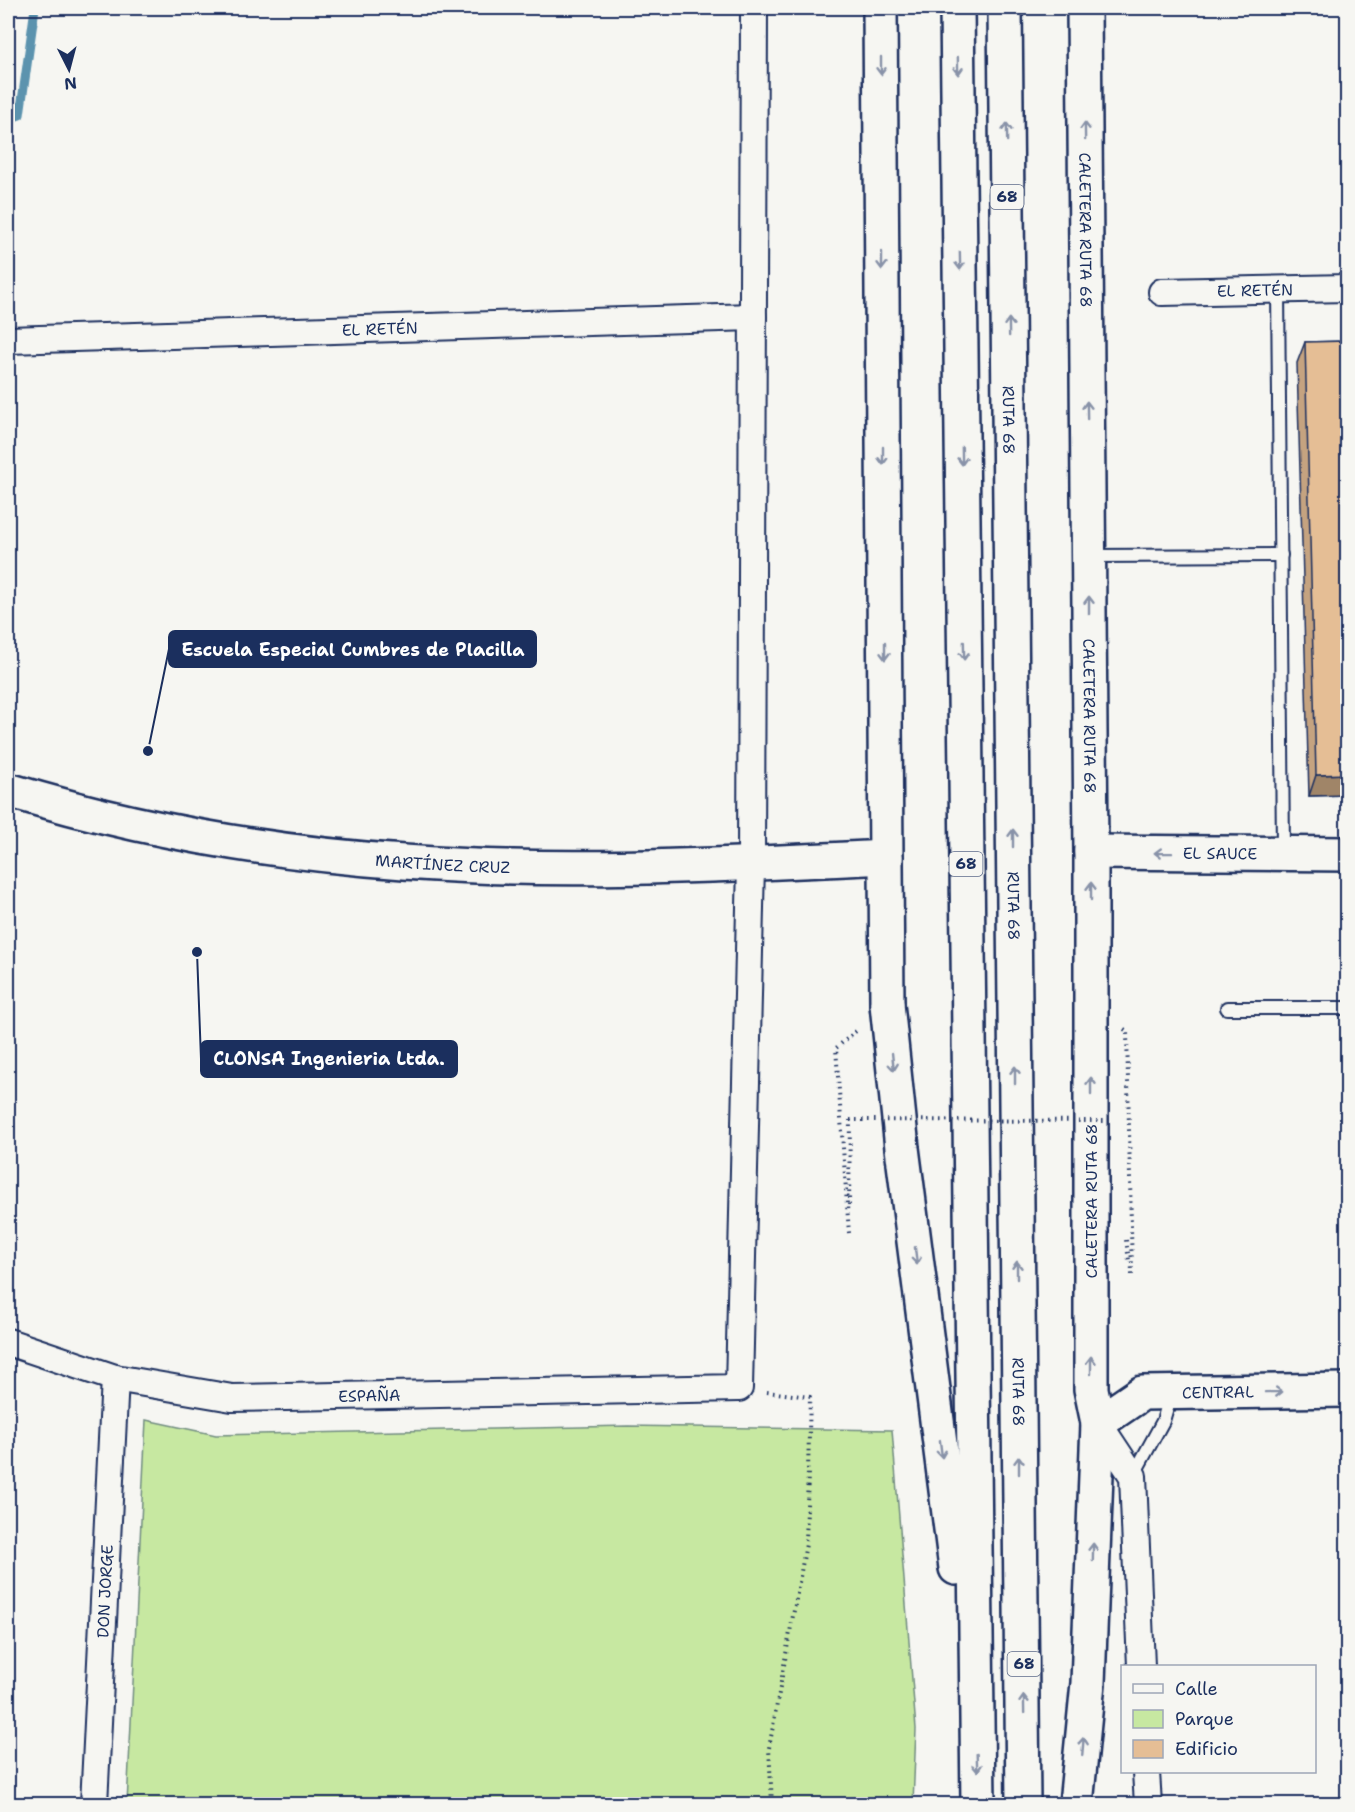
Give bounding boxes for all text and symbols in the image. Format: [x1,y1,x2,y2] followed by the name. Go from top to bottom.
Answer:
[39,39,99,99] north arrow
[875,55,887,75] one-way arrow
[952,55,964,75] one-way arrow
[63,72,78,95] text: N
[1079,121,1091,141] one-way arrow
[1001,123,1013,143] one-way arrow
[1075,152,1097,308] street label: CALETERA RUTA 68
[990,185,1024,209] road number: 68
[876,250,888,270] one-way arrow
[954,250,966,270] one-way arrow
[1217,279,1293,301] street label: EL RETÉN
[341,317,418,340] street label: EL RETÉN
[1003,318,1015,338] one-way arrow
[998,385,1020,454] street label: RUTA 68
[1082,400,1093,420] one-way arrow
[878,445,889,465] one-way arrow
[956,445,968,465] one-way arrow
[1083,595,1095,615] one-way arrow
[169,631,536,667] callout: Escuela Especial Cumbres de Placilla
[182,638,525,662] text: Escuela Especial Cumbres de Placilla
[1079,638,1101,794] street label: CALETERA RUTA 68
[879,640,891,660] one-way arrow
[958,640,970,660] one-way arrow
[1007,828,1019,848] one-way arrow
[1183,842,1257,864] street label: EL SAUCE
[1154,847,1174,859] one-way arrow
[374,849,511,878] street label: MARTÍNEZ CRUZ
[950,852,982,876] road number: 68
[1003,871,1025,940] street label: RUTA 68
[1085,881,1097,901] one-way arrow
[201,1041,457,1077] callout: CLONSA Ingenieria Ltda.
[213,1047,445,1071] text: CLONSA Ingenieria Ltda.
[888,1052,899,1072] one-way arrow
[1009,1065,1021,1085] one-way arrow
[1085,1076,1097,1096] one-way arrow
[1081,1123,1102,1279] street label: CALETERA RUTA 68
[911,1245,922,1265] one-way arrow
[1011,1260,1023,1280] one-way arrow
[1085,1355,1097,1375] one-way arrow
[1008,1357,1030,1426] street label: RUTA 68
[1182,1381,1254,1403] street label: CENTRAL
[338,1383,401,1406] street label: ESPAÑA
[1263,1386,1283,1397] one-way arrow
[935,1439,946,1459] one-way arrow
[1013,1455,1024,1475] one-way arrow
[1088,1542,1099,1562] one-way arrow
[92,1544,117,1639] street label: DON JORGE
[1008,1652,1040,1676] road number: 68
[1121,1665,1316,1773] legend
[1175,1677,1218,1701] text: Calle
[1018,1695,1030,1715] one-way arrow
[1175,1707,1234,1731] text: Parque
[1078,1737,1089,1757] one-way arrow
[1175,1737,1238,1761] text: Edificio
[971,1752,982,1772] one-way arrow

